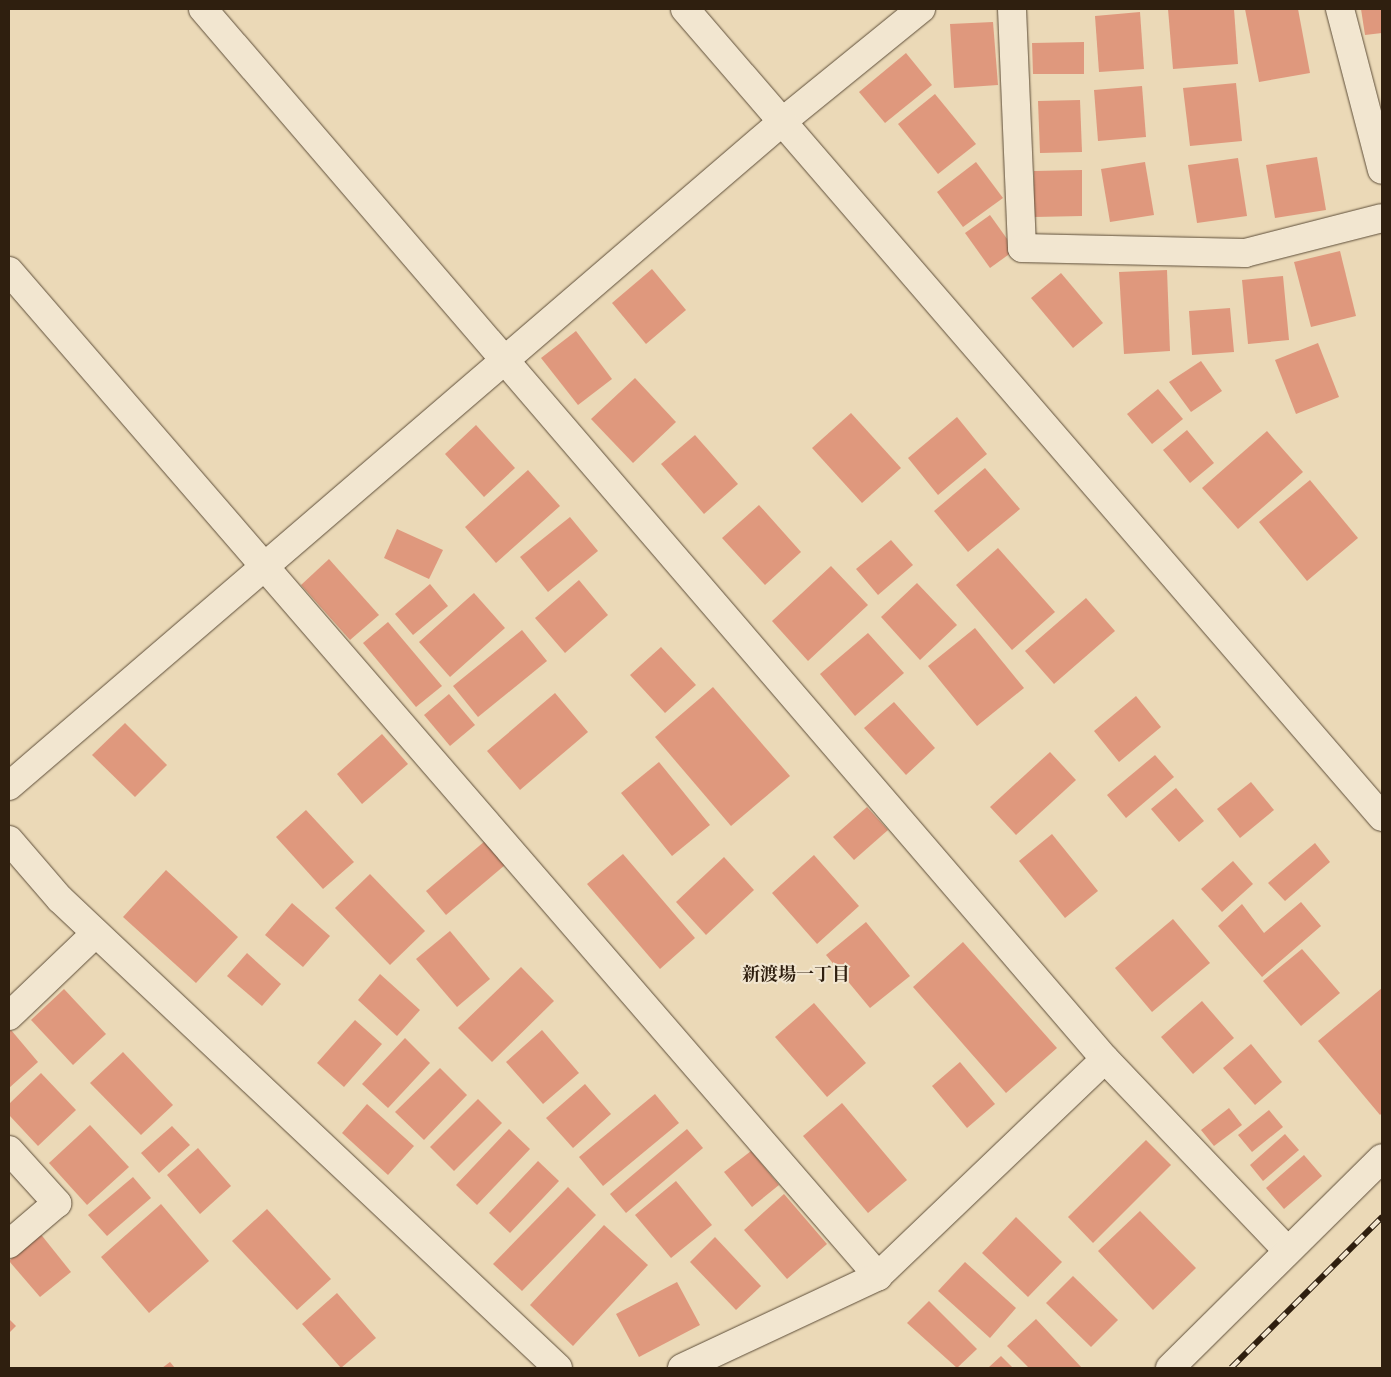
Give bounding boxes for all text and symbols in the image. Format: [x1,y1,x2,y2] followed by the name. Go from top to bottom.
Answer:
[742,963,850,985] district label: 新渡場一丁目

